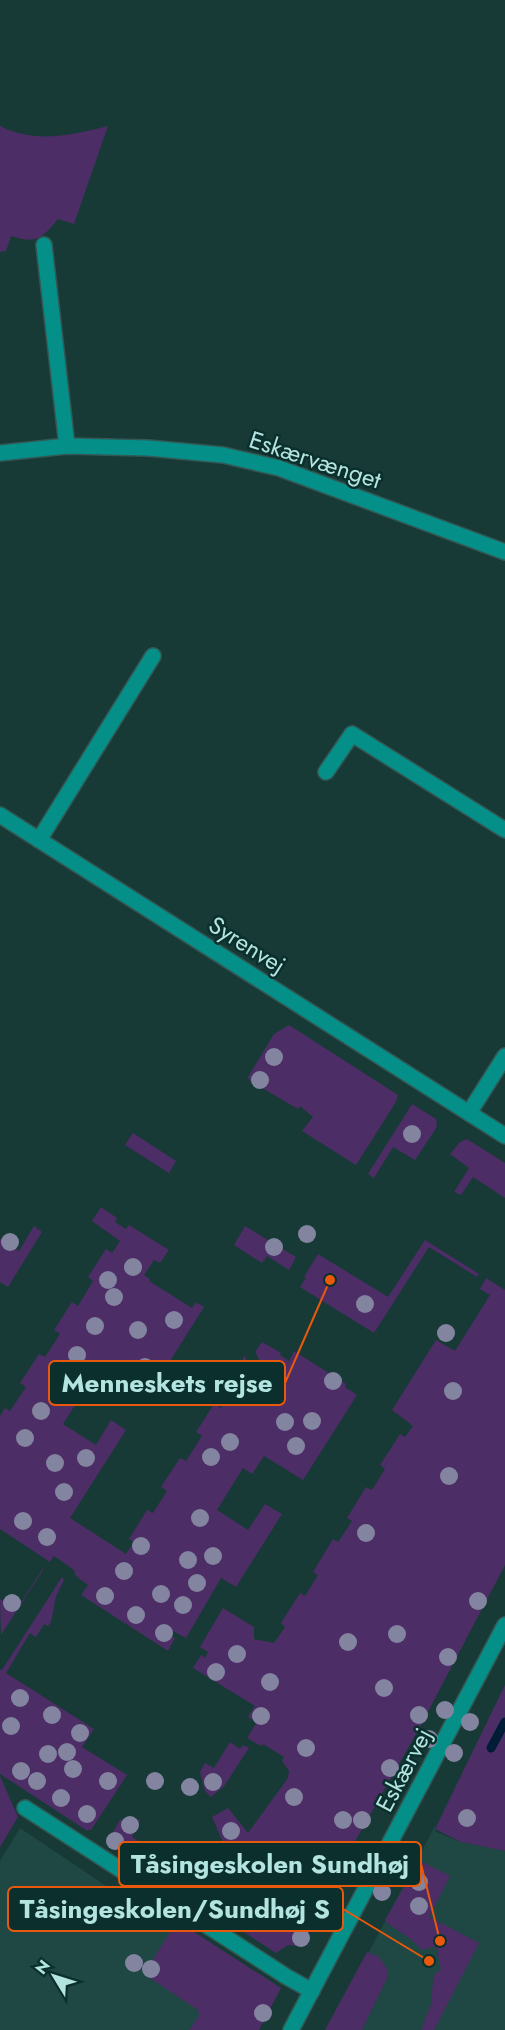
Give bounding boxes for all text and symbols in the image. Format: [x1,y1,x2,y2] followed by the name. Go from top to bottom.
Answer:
[245,422,386,497] street label: Eskærvænget
[202,907,293,982] street label: Syrenvej
[49,1361,285,1405] callout: Menneskets rejse
[61,1364,273,1402] text: Menneskets rejse
[367,1721,440,1818] street label: Eskærvej
[119,1842,421,1886] callout: Tåsingeskolen Sundhøj
[131,1845,409,1883] text: Tåsingeskolen Sundhøj
[8,1887,343,1931] callout: Tåsingeskolen/Sundhøj S
[20,1890,330,1928] text: Tåsingeskolen/Sundhøj S
[24,1946,84,2006] north arrow
[30,1955,56,1979] text: N

